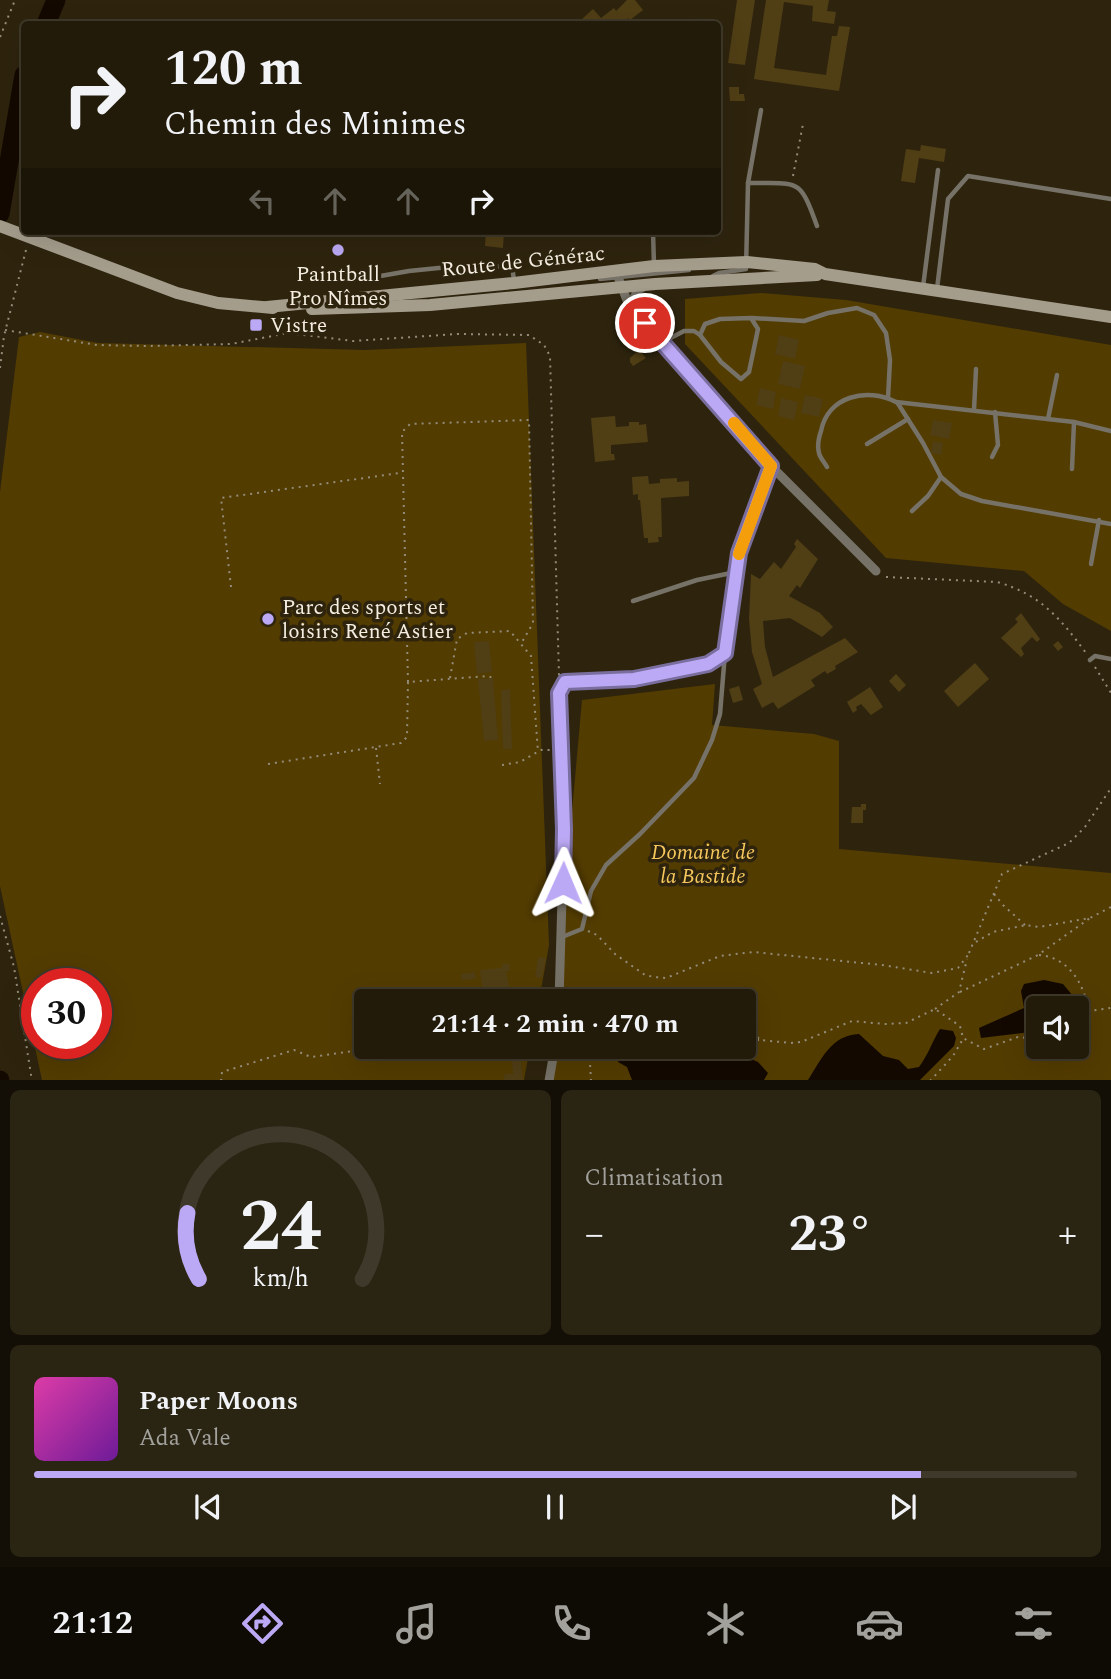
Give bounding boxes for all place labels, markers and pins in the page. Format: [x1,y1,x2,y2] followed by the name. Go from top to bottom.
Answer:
[330,242,346,258] marker: Paintball Pro Nîmes
[289,259,387,315] place label: Paintball Pro Nîmes
[615,293,675,353] pin
[270,310,327,342] place label: Vistre
[248,317,264,333] marker: Vistre
[282,592,453,648] place label: Parc des sports et loisirs René Astier
[260,611,276,627] marker: Parc des sports et loisirs René Astier

